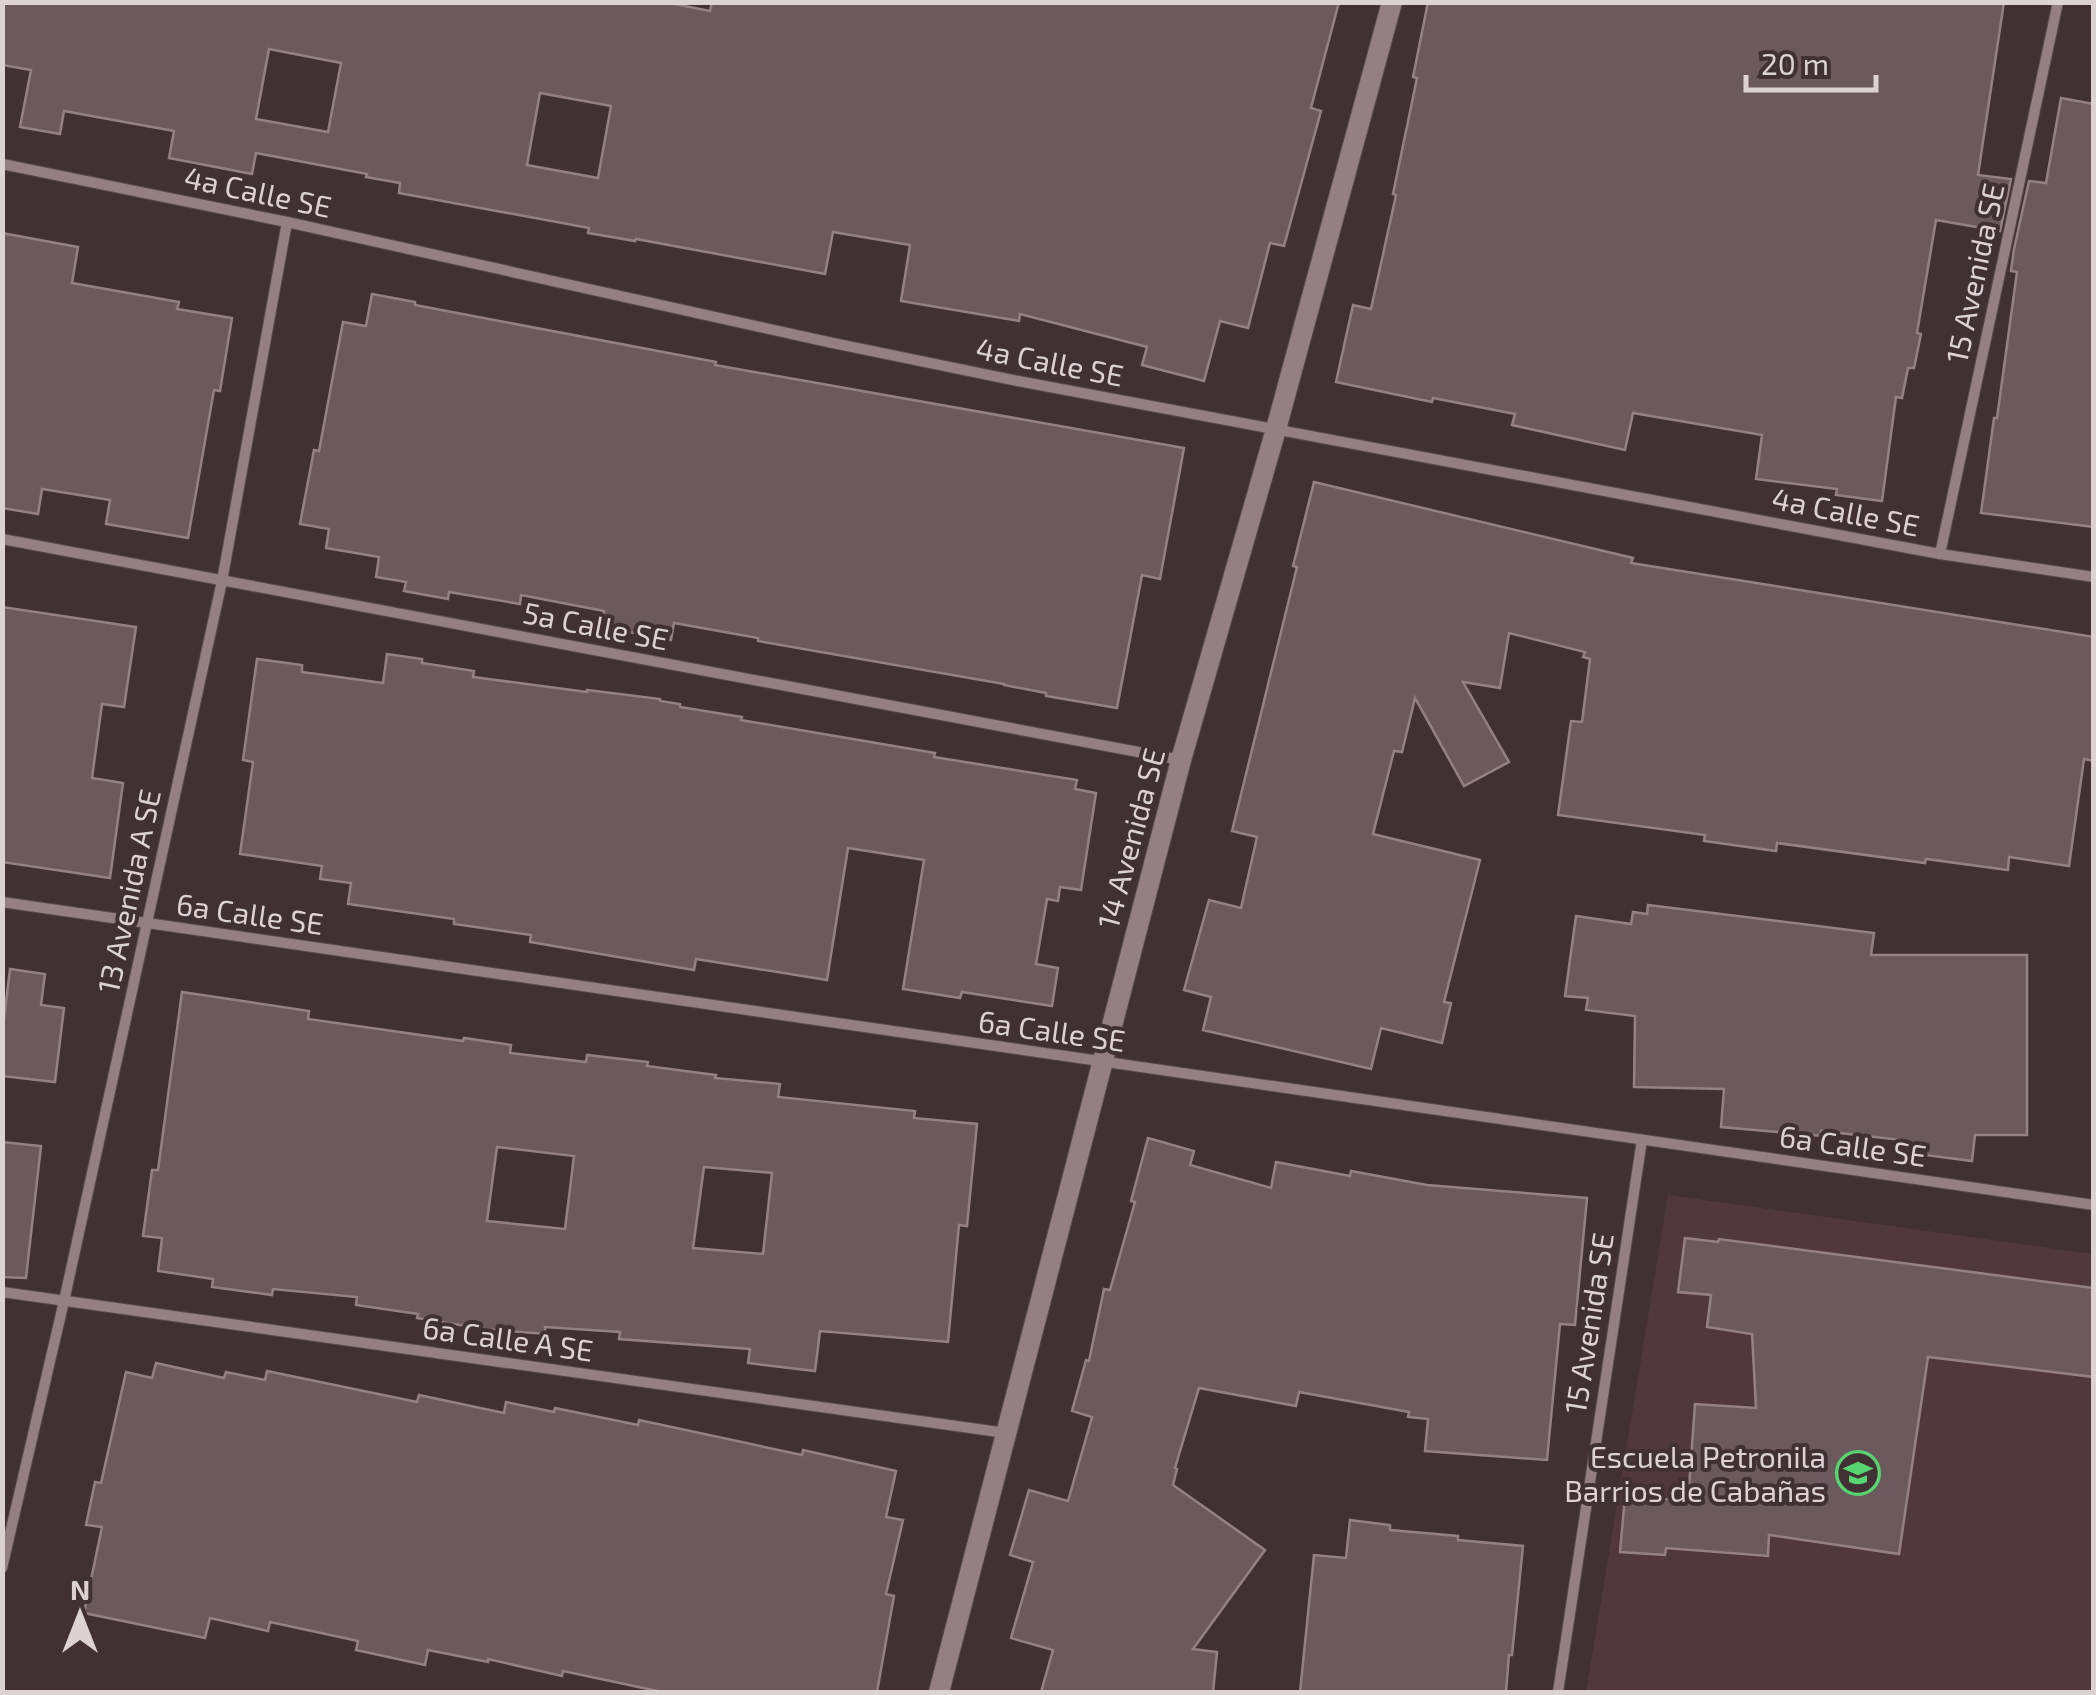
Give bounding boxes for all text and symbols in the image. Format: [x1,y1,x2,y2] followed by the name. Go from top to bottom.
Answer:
[1746,30,1876,92] scale bar
[1761,45,1829,81] text: 20 m
[181,158,335,224] street label: 4a Calle SE
[1937,180,2011,366] street label: 15 Avenida SE
[973,329,1127,393] street label: 4a Calle SE
[1769,479,1923,543] street label: 4a Calle SE
[520,593,672,657] street label: 5a Calle SE
[1089,744,1171,932] street label: 14 Avenida SE
[89,786,167,996] street label: 13 Avenida A SE
[174,885,326,941] street label: 6a Calle SE
[976,1002,1128,1058] street label: 6a Calle SE
[1777,1117,1929,1173] street label: 6a Calle SE
[1556,1230,1620,1416] street label: 15 Avenida SE
[420,1308,596,1368] street label: 6a Calle A SE
[1564,1438,1826,1508] place label: Escuela Petronila Barrios de Cabañas
[1835,1450,1881,1496] school or university icon: Escuela Petronila Barrios de Cabañas
[30,1565,130,1665] north arrow
[70,1572,90,1606] text: N

